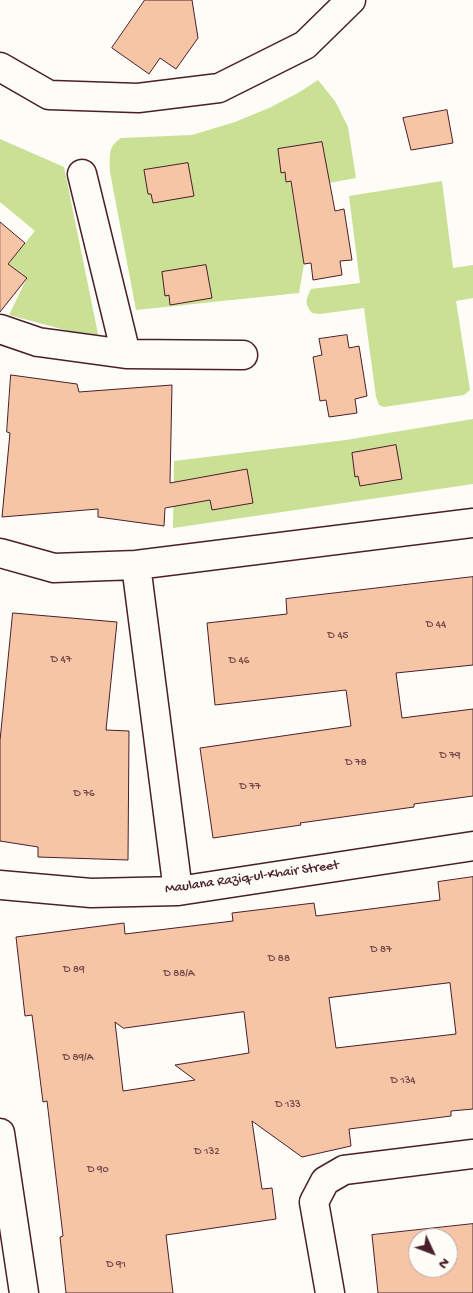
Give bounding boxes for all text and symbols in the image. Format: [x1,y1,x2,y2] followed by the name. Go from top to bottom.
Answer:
[426,618,446,632] house number: D 44
[328,629,348,643] house number: D 45
[51,653,71,667] house number: D 47
[229,654,249,668] house number: D 46
[439,749,461,763] house number: D 79
[345,756,367,770] house number: D 78
[239,780,261,794] house number: D 77
[73,787,95,801] house number: D 76
[164,857,340,899] street label: Maulana Raziq-ul-Khair Street
[370,943,392,957] house number: D 87
[268,952,290,966] house number: D 88
[63,963,85,977] house number: D 89
[164,967,194,981] house number: D 88/A
[63,1051,93,1065] house number: D 89/A
[390,1074,416,1088] house number: D 134
[275,1098,301,1112] house number: D 133
[194,1145,220,1159] house number: D 132
[87,1163,109,1177] house number: D 90
[408,1228,458,1278] north arrow
[434,1254,453,1272] text: N
[106,1258,126,1272] house number: D 91

